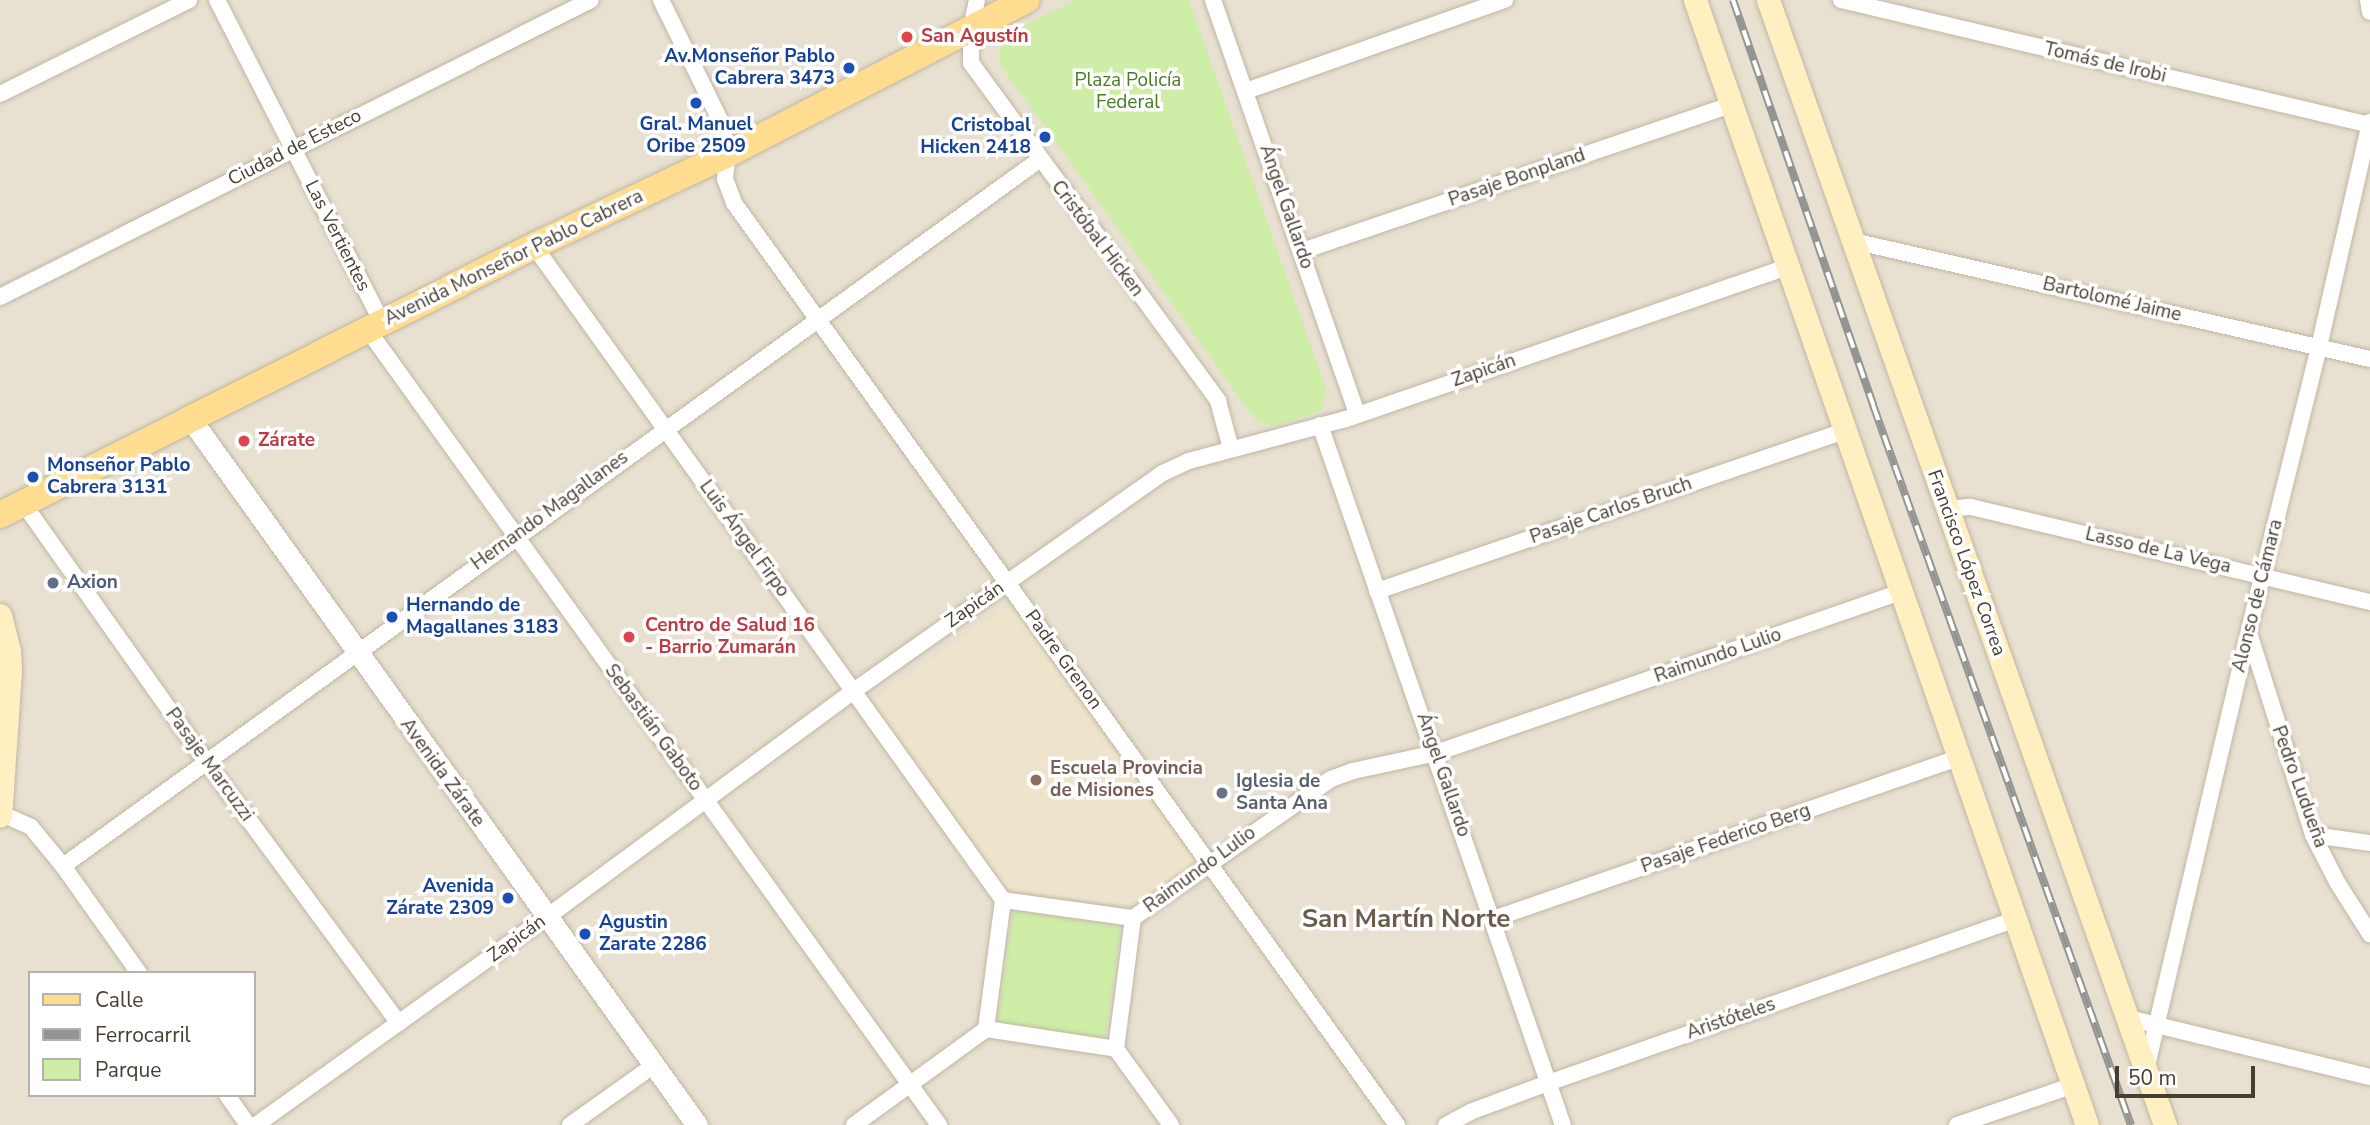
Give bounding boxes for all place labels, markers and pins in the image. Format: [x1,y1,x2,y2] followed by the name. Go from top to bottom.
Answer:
[921,26,1029,48] place label: San Agustín
[899,29,915,45] marker: San Agustín
[664,46,835,90] place label: Av.Monseñor Pablo Cabrera 3473
[841,60,857,76] marker: Av.Monseñor Pablo Cabrera 3473
[688,95,704,111] marker: Gral. Manuel Oribe 2509
[639,114,753,158] place label: Gral. Manuel Oribe 2509
[920,115,1031,159] place label: Cristobal Hicken 2418
[1037,129,1053,145] marker: Cristobal Hicken 2418
[258,430,315,452] place label: Zárate
[236,433,252,449] marker: Zárate
[47,455,190,499] place label: Monseñor Pablo Cabrera 3131
[25,469,41,485] marker: Monseñor Pablo Cabrera 3131
[67,572,118,594] place label: Axion
[45,575,61,591] marker: Axion
[406,595,559,639] place label: Hernando de Magallanes 3183
[384,609,400,625] marker: Hernando de Magallanes 3183
[645,615,815,659] place label: Centro de Salud 16 - Barrio Zumarán
[619,627,639,647] marker: Centro de Salud 16 - Barrio Zumarán
[1050,758,1203,802] place label: Escuela Provincia de Misiones
[1236,771,1328,815] place label: Iglesia de Santa Ana
[1028,772,1044,788] marker: Escuela Provincia de Misiones
[1214,785,1230,801] marker: Iglesia de Santa Ana
[386,876,494,920] place label: Avenida Zárate 2309
[500,890,516,906] marker: Avenida Zárate 2309
[599,912,707,956] place label: Agustin Zarate 2286
[577,926,593,942] marker: Agustin Zarate 2286

